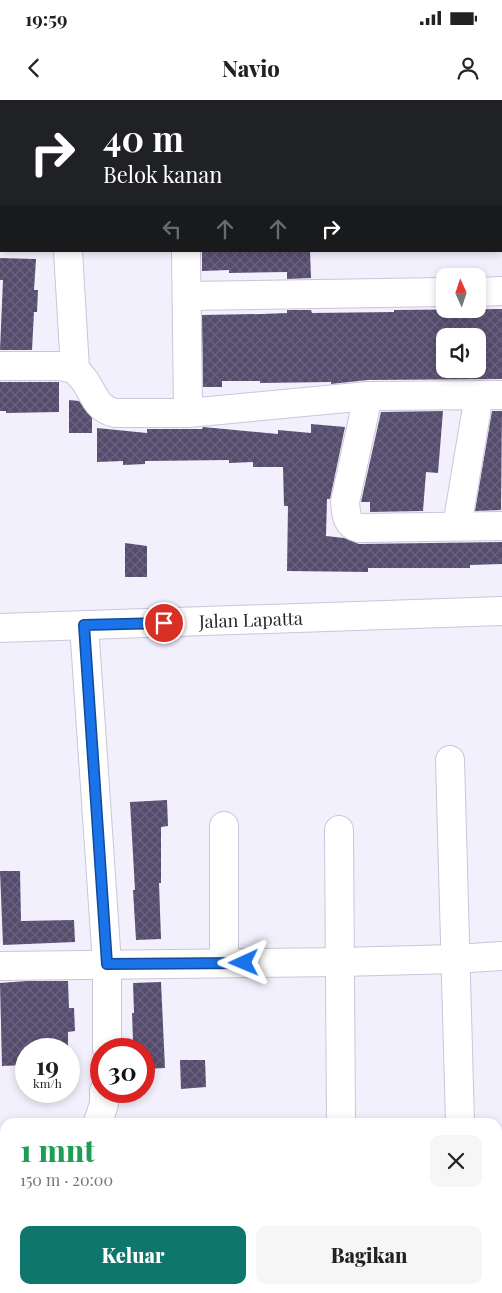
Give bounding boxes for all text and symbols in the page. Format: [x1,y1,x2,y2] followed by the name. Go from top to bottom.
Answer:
[25,5,68,31] text: 19:59
[222,53,280,83] text: Navio
[20,54,48,82] icon: back
[454,54,482,82] icon: person
[103,114,184,161] text: 40 m
[20,120,85,185] icon: right
[103,159,222,189] text: Belok kanan
[158,215,186,243] icon: left
[211,215,239,243] icon: ahead
[264,215,292,243] icon: ahead
[317,215,345,243] icon: right
[436,268,486,318] north arrow
[436,268,486,378] map controls
[436,328,486,378] button: sound
[143,602,185,644] pin
[198,606,303,633] street label: Jalan Lapatta
[150,609,178,637] icon: arrive
[217,936,269,988] position arrow
[90,1038,155,1103] speed limit sign: 30
[36,1048,59,1081] text: 19
[33,1075,62,1091] text: km/h
[20,1130,95,1170] text: 1 mnt
[430,1135,482,1187] button: close
[20,1169,113,1190] text: 150 m · 20:00
[20,1226,246,1284] button: Keluar
[256,1226,482,1284] button: Bagikan

